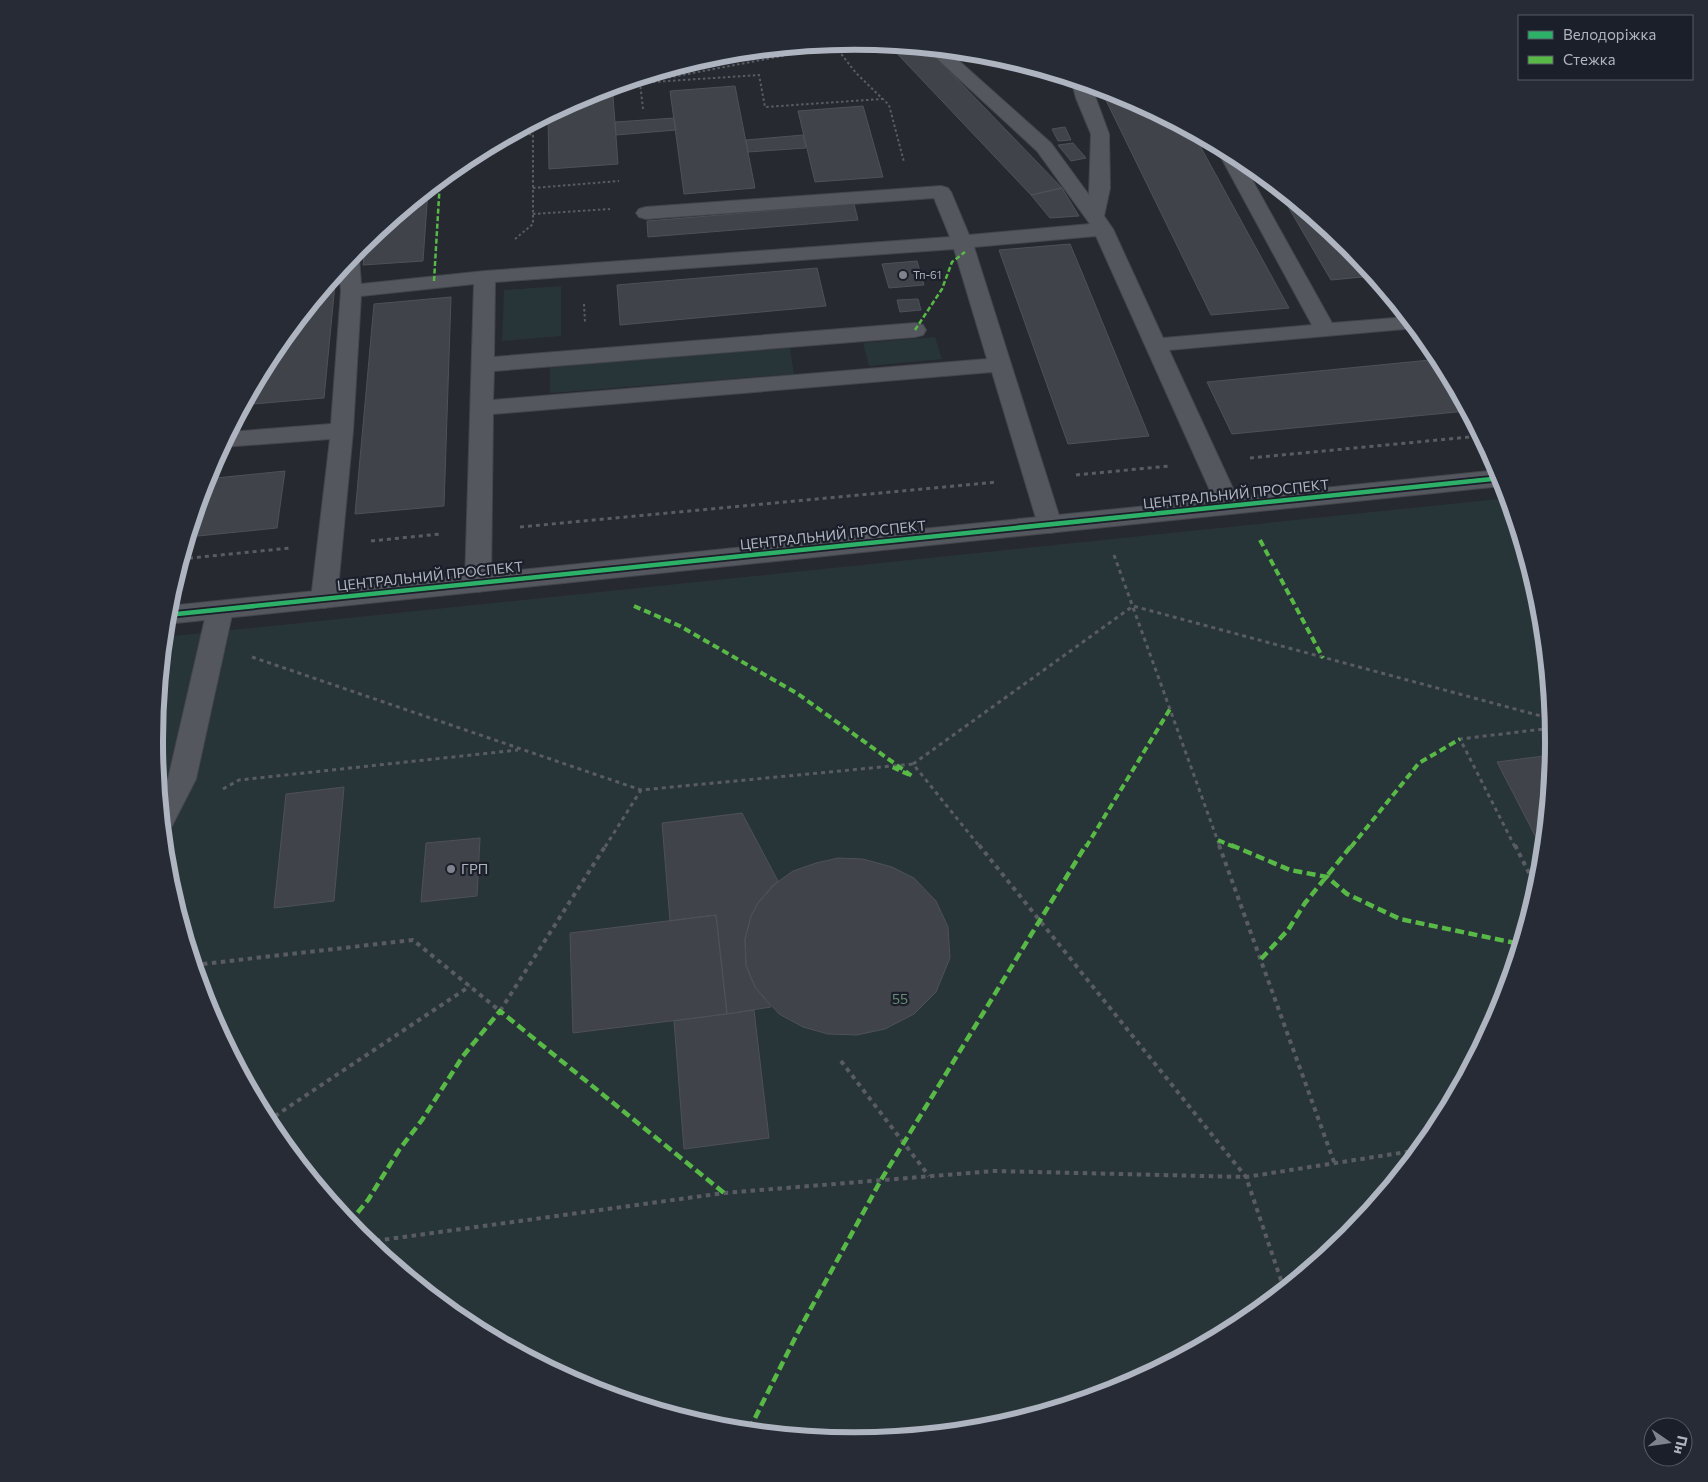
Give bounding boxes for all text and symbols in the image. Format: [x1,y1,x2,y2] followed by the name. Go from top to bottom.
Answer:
[1518,15,1693,80] legend
[1563,25,1656,43] text: Велодоріжка
[1563,50,1616,68] text: Стежка
[913,268,941,281] place label: Тп-61
[897,269,909,281] marker: Тп-61
[1142,475,1330,512] street label: ЦЕНТРАЛЬНИЙ ПРОСПЕКТ
[739,516,927,553] street label: ЦЕНТРАЛЬНИЙ ПРОСПЕКТ
[336,557,524,594] street label: ЦЕНТРАЛЬНИЙ ПРОСПЕКТ
[461,860,488,877] place label: ГРП
[445,863,457,875] marker: ГРП
[892,990,908,1007] park label: 55
[1643,1417,1693,1467] north arrow
[1671,1434,1692,1456] text: Пн

